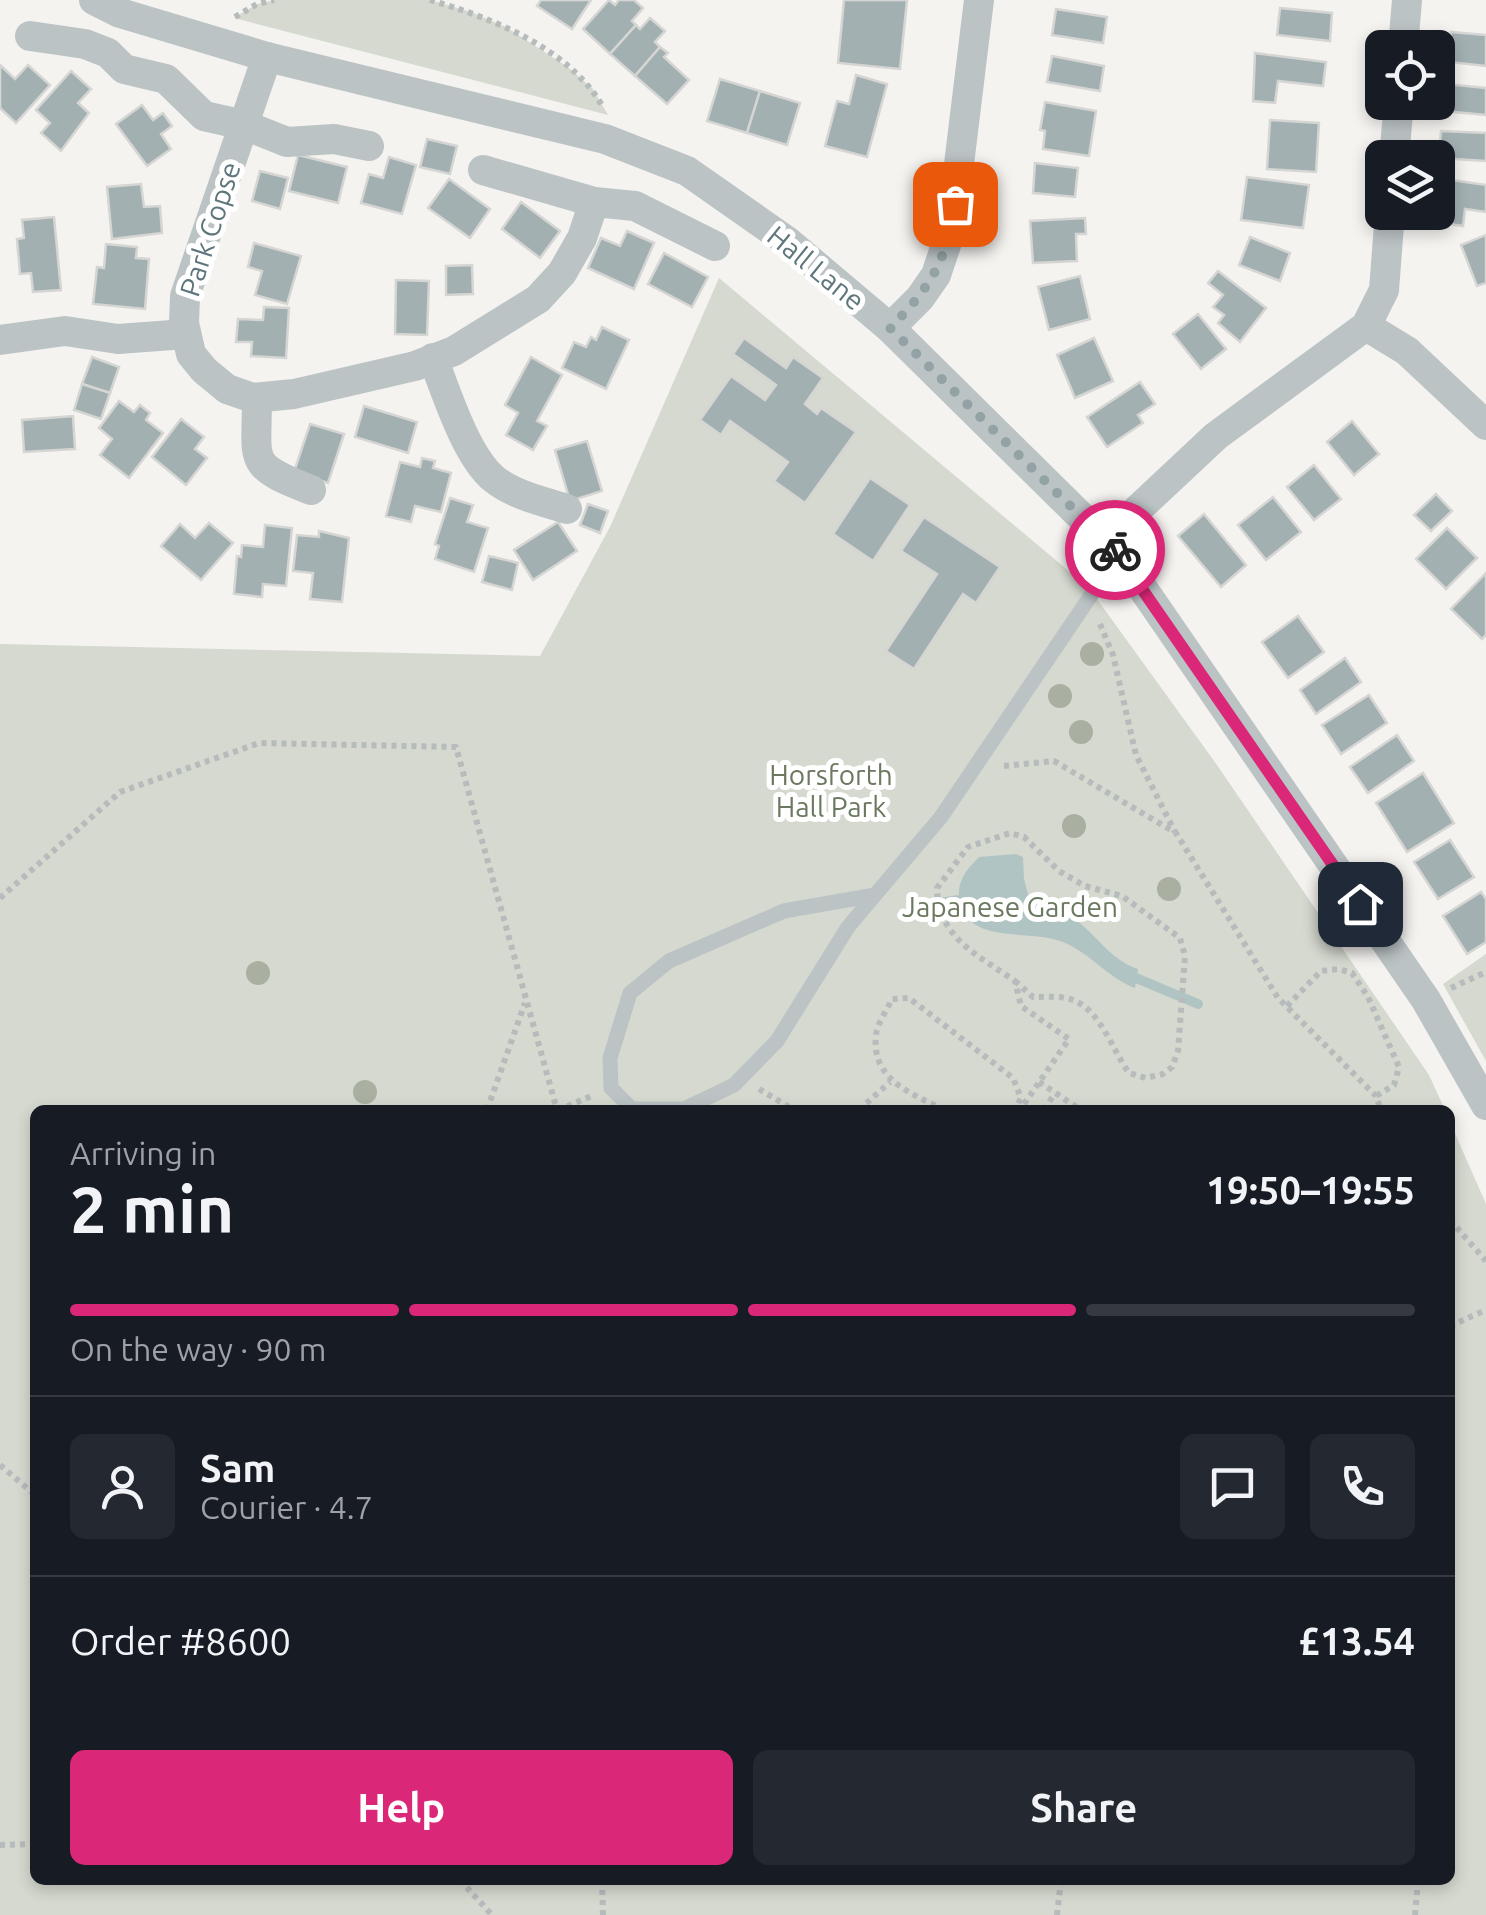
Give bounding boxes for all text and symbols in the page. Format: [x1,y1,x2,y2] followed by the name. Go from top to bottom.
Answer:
[1365,30,1455,230] map controls
[1365,30,1455,120] button: locate
[1365,140,1455,230] button: layers
[173,158,246,300] street label: Park Copse
[913,162,998,247] pin
[928,177,983,232] icon: bag
[762,219,871,316] street label: Hall Lane
[1065,500,1165,600] courier
[1088,523,1143,578] icon: bike
[769,759,893,822] park label: Horsforth Hall Park
[1318,862,1403,947] pin
[1333,877,1388,932] icon: home
[902,891,1118,922] park label: Japanese Garden
[70,1135,216,1171] text: Arriving in
[1206,1169,1415,1211] text: 19:50–19:55
[70,1172,234,1245] text: 2 min
[70,1331,326,1367] text: On the way · 90 m
[70,1434,175,1539] button: person
[1180,1434,1285,1539] button: chat
[1310,1434,1415,1539] button: phone
[200,1447,275,1489] text: Sam
[200,1489,373,1525] text: Courier · 4.7
[70,1620,291,1662] text: Order #8600
[1298,1620,1415,1662] text: £13.54
[70,1750,733,1865] button: Help
[753,1750,1415,1865] button: Share

